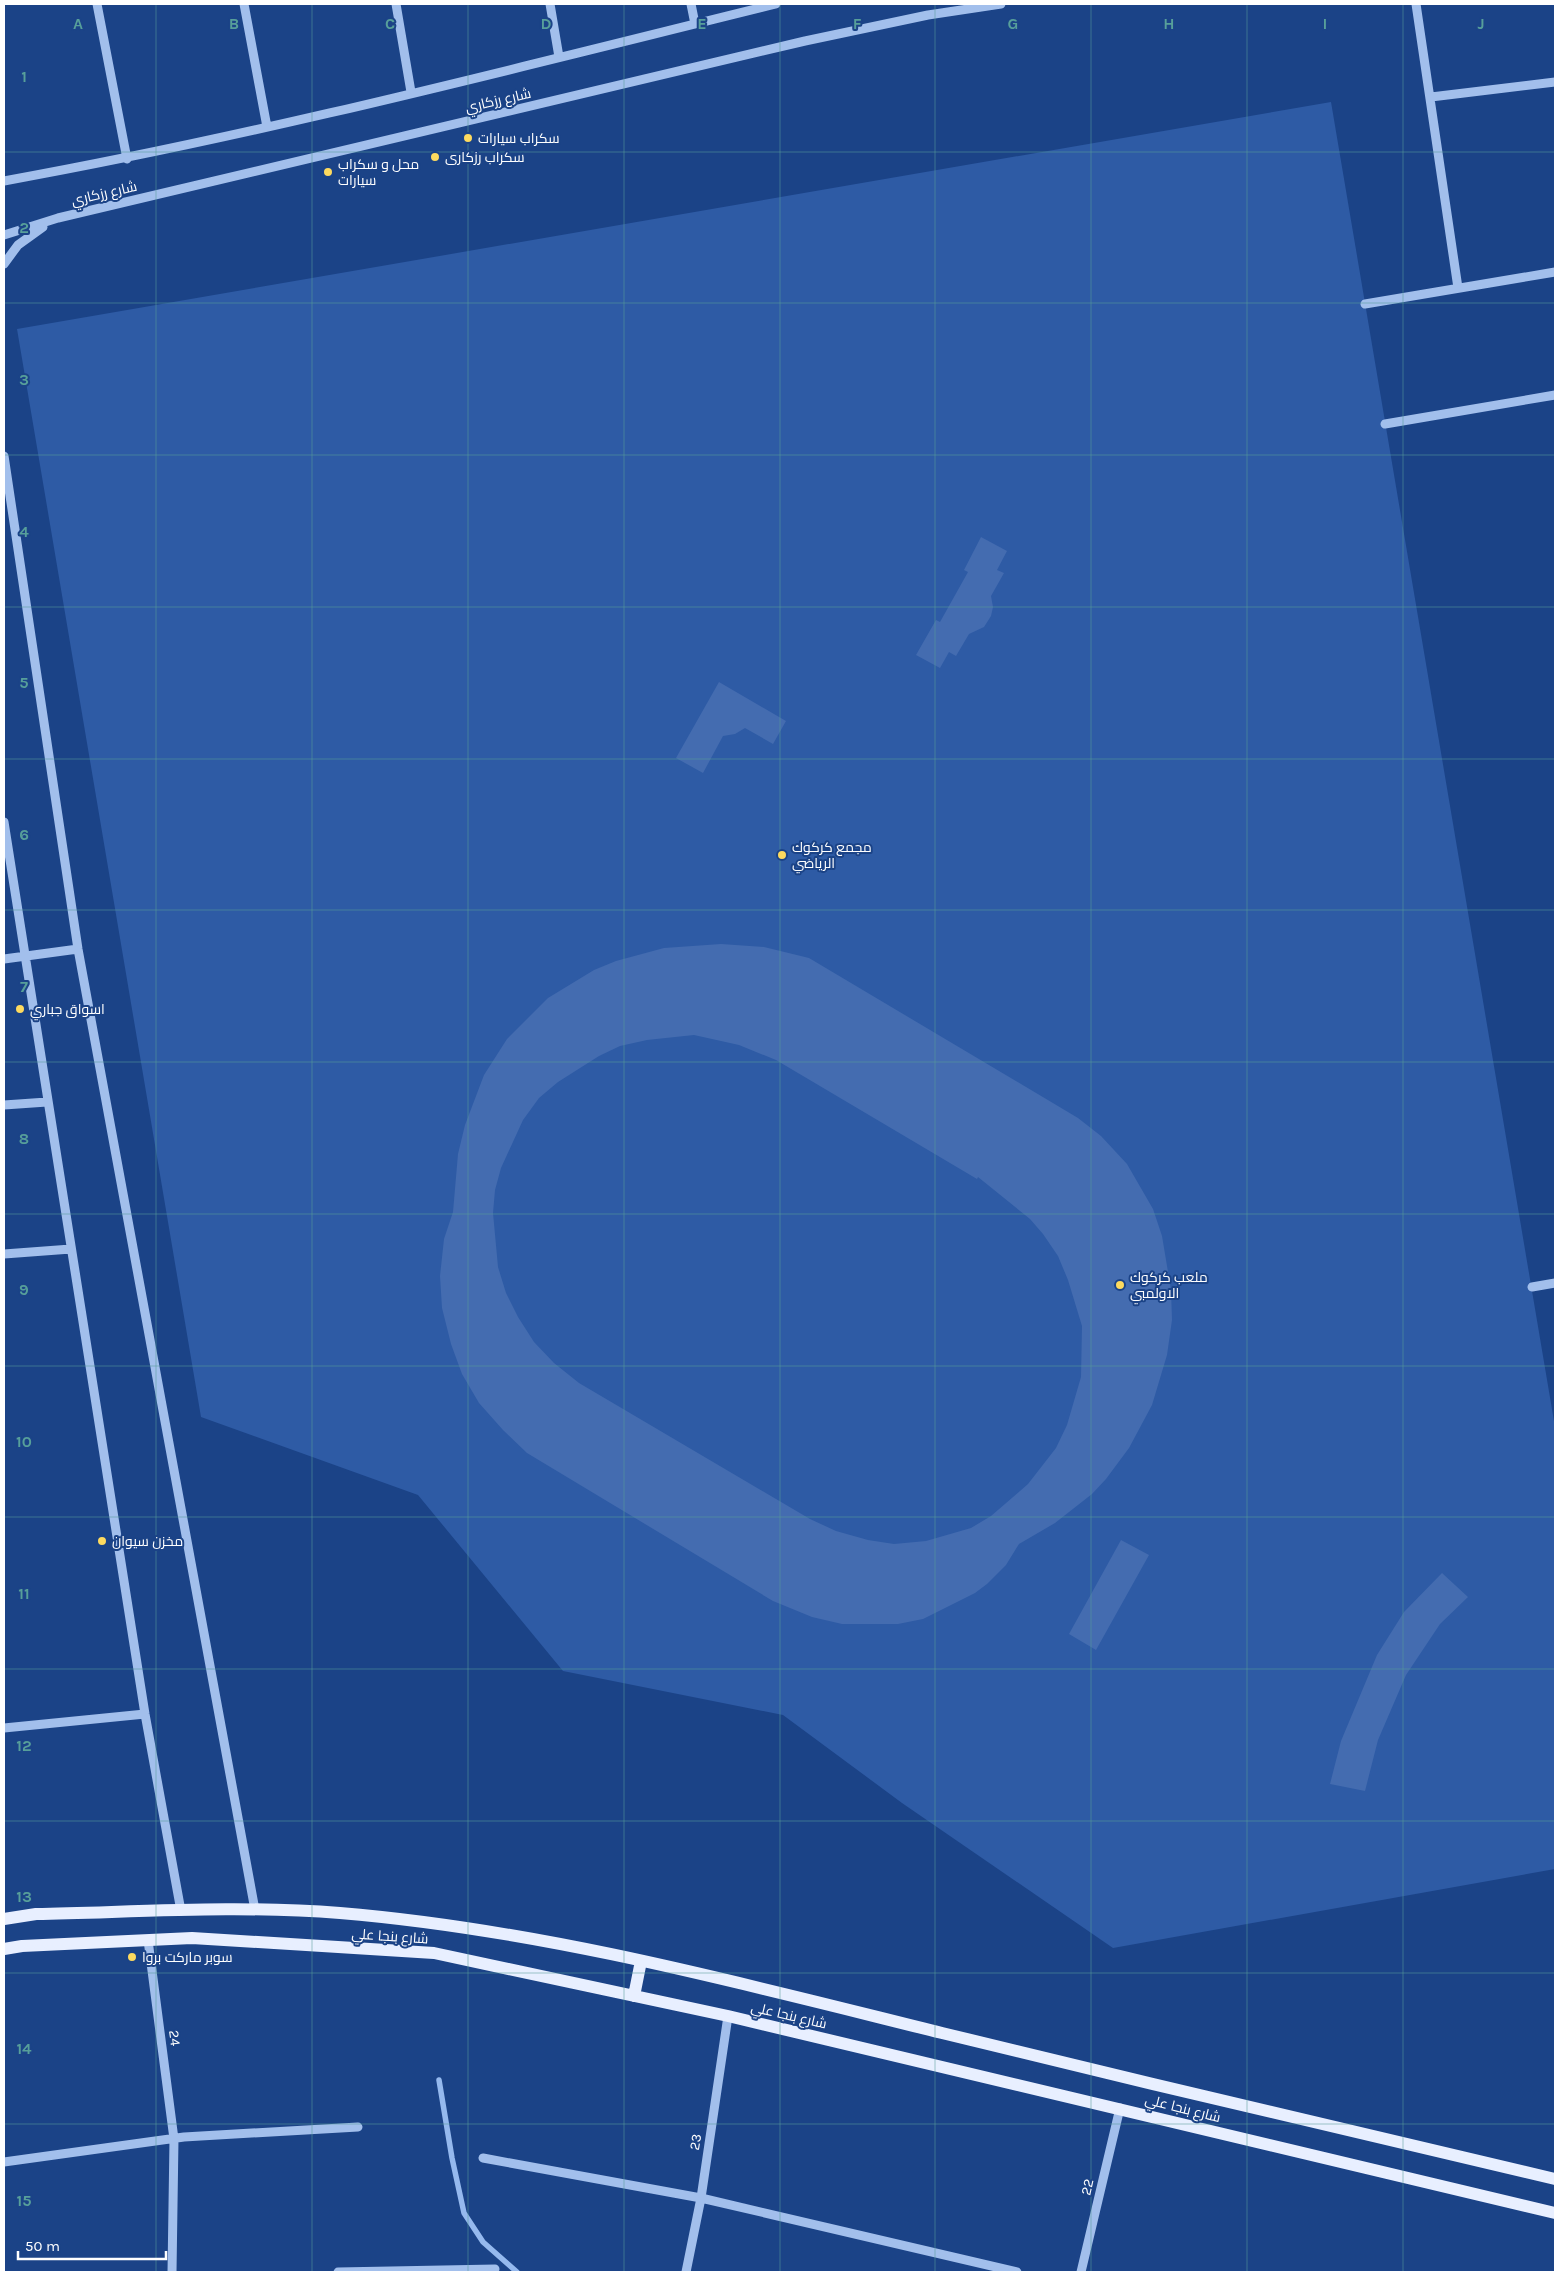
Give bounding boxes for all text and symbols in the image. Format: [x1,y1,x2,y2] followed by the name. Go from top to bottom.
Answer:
[73,14,83,33] text: A
[229,14,239,33] text: B
[385,14,395,33] text: C
[541,14,552,33] text: D
[697,14,707,33] text: E
[853,14,862,33] text: F
[1008,14,1018,33] text: G
[1163,14,1175,33] text: H
[1323,14,1327,33] text: I
[1477,14,1485,33] text: J
[21,67,27,86] text: 1
[464,85,533,119] street label: شارع رزكاري
[478,130,559,147] place label: سكراب سيارات
[462,132,474,144] marker: سكراب سيارات
[445,149,525,166] place label: سكراب رزكارى
[429,151,441,163] marker: سكراب رزكارى
[338,156,419,189] place label: محل و سكراب سيارات
[322,166,334,178] marker: محل و سكراب سيارات
[70,178,139,212] street label: شارع رزكاري
[19,218,29,237] text: 2
[19,370,29,389] text: 3
[19,522,29,541] text: 4
[19,673,29,692] text: 5
[19,825,29,844] text: 6
[792,839,872,874] place label: مجمع كركوك الرياضي
[776,849,788,861] marker: مجمع كركوك الرياضي
[20,977,28,996] text: 7
[30,1001,105,1021] place label: اسواق جباري
[14,1003,26,1015] marker: اسواق جباري
[19,1129,29,1148] text: 8
[1130,1269,1208,1305] place label: ملعب كركوك الاولمبي
[1114,1279,1126,1291] marker: ملعب كركوك الاولمبي
[19,1280,29,1299] text: 9
[16,1432,32,1451] text: 10
[112,1533,183,1550] place label: مخزن سيوان
[96,1535,108,1547] marker: مخزن سيوان
[18,1584,30,1603] text: 11
[16,1736,32,1755] text: 12
[16,1887,32,1906] text: 13
[351,1925,429,1951] street label: شارع بنجا علي
[142,1949,233,1966] place label: سوبر ماركت بروا
[126,1951,138,1963] marker: سوبر ماركت بروا
[749,1999,828,2035] street label: شارع بنجا علي
[165,2029,184,2047] street label: 24
[16,2039,32,2058] text: 14
[1143,2091,1222,2129] street label: شارع بنجا علي
[686,2133,705,2152] street label: 23
[1077,2177,1098,2197] street label: 22
[16,2191,32,2210] text: 15
[18,2228,165,2260] scale bar
[25,2237,60,2255] text: 50 m

